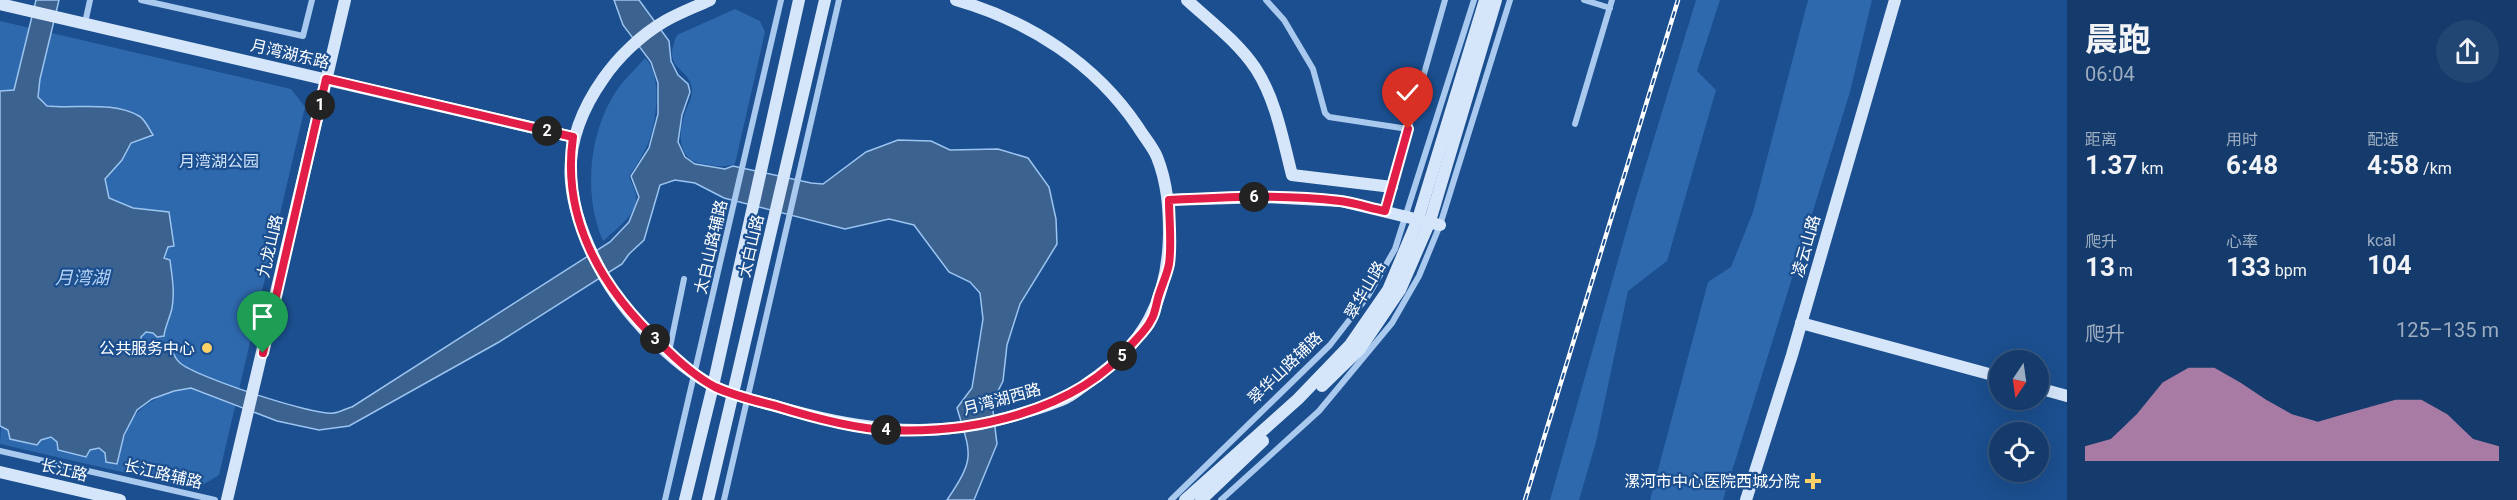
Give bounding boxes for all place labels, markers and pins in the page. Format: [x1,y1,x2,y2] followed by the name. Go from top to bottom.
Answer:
[1382,67,1433,129] pin
[305,90,335,120] pin: 1
[532,116,562,146] pin: 2
[1239,182,1269,212] pin: 6
[237,291,288,353] pin
[640,324,670,354] pin: 3
[99,339,195,358] place label: 公共服务中心
[200,341,214,355] marker: 公共服务中心
[1107,341,1137,371] pin: 5
[871,415,901,445] pin: 4
[1624,472,1800,491] place label: 漯河市中心医院西城分院
[1804,472,1822,490] marker: 漯河市中心医院西城分院

